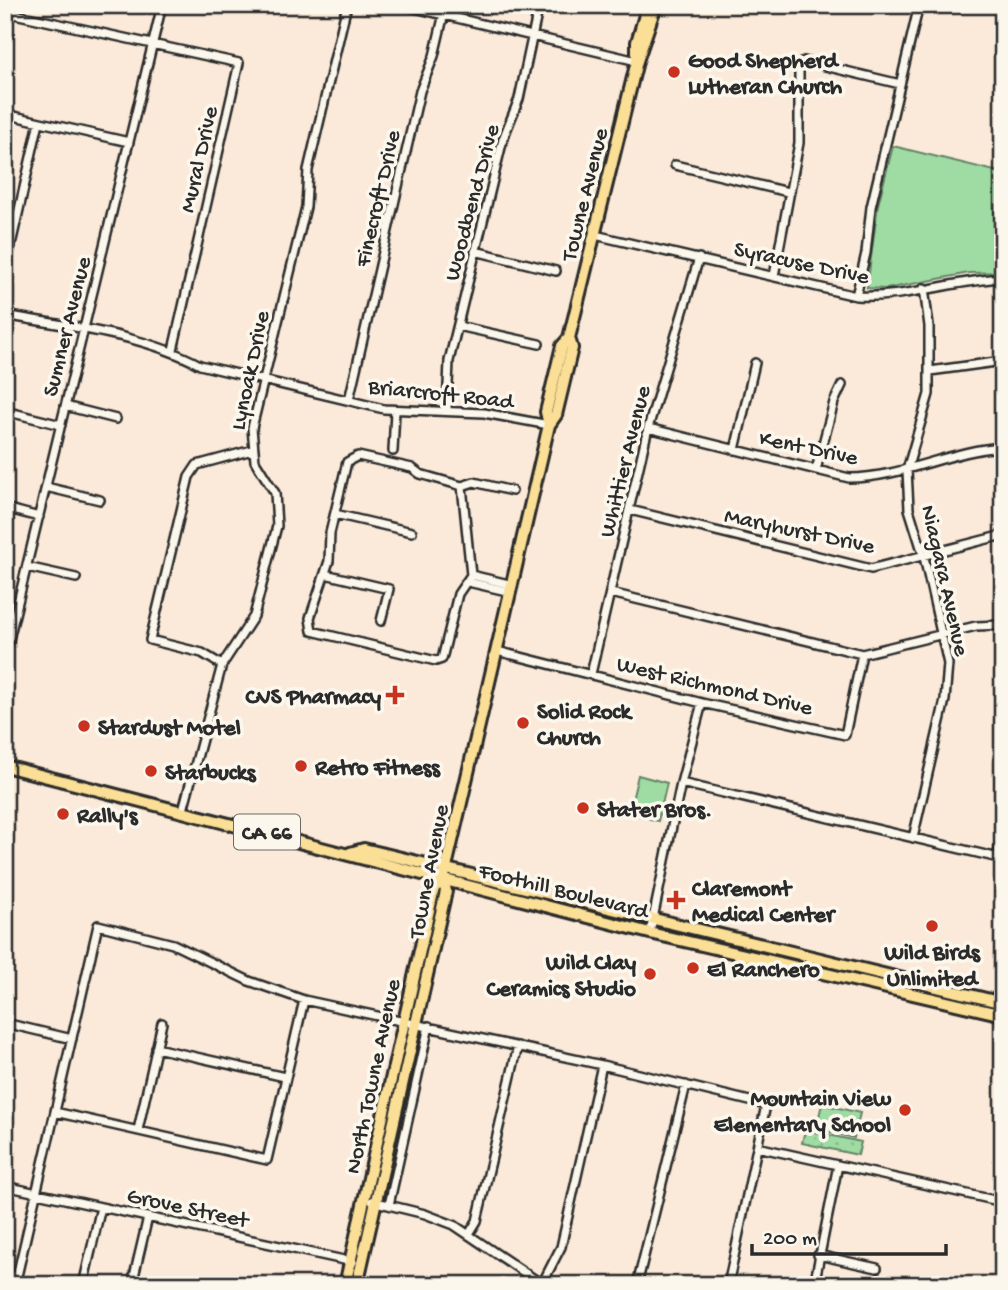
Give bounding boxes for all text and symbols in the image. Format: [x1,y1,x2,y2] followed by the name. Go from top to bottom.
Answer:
[688,49,843,102] place label: Good Shepherd Lutheran Church
[666,64,682,80] marker: Good Shepherd Lutheran Church
[175,103,226,216] street label: Mural Drive
[440,121,508,284] street label: Woodbend Drive
[556,124,616,266] street label: Towne Avenue
[350,127,409,271] street label: Finecroft Drive
[731,237,872,292] street label: Syracuse Drive
[38,253,99,400] street label: Sumner Avenue
[226,308,277,433] street label: Lynoak Drive
[366,374,516,417] street label: Briarcroft Road
[595,382,659,540] street label: Whittier Avenue
[756,426,861,473] street label: Kent Drive
[722,503,878,562] street label: Maryhurst Drive
[913,503,974,660] street label: Niagara Avenue
[614,652,816,723] street label: West Richmond Drive
[245,685,382,712] place label: CVS Pharmacy
[387,687,403,703] marker: CVS Pharmacy
[537,700,633,753] place label: Solid Rock Church
[515,715,531,731] marker: Solid Rock Church
[98,716,241,743] place label: Stardust Motel
[76,718,92,734] marker: Stardust Motel
[314,756,441,783] place label: Retro Fitness
[293,758,309,774] marker: Retro Fitness
[165,761,257,788] place label: Starbucks
[143,763,159,779] marker: Starbucks
[597,798,712,825] place label: Stater Bros.
[575,800,591,816] marker: Stater Bros.
[404,801,457,943] street label: Towne Avenue
[76,804,139,831] place label: Rally's
[55,806,71,822] marker: Rally's
[234,814,300,850] road number: CA 66
[475,858,652,927] street label: Foothill Boulevard
[692,877,837,930] place label: Claremont Medical Center
[666,890,686,910] marker: Claremont Medical Center
[924,918,940,934] marker: Wild Birds Unlimited
[883,941,981,994] place label: Wild Birds Unlimited
[486,951,637,1004] place label: Wild Clay Ceramics Studio
[707,958,820,985] place label: El Ranchero
[685,960,701,976] marker: El Ranchero
[642,966,658,982] marker: Wild Clay Ceramics Studio
[341,976,408,1177] street label: North Towne Avenue
[714,1087,892,1140] place label: Mountain View Elementary School
[897,1102,913,1118] marker: Mountain View Elementary School
[124,1183,252,1236] street label: Grove Street
[752,1213,947,1257] scale bar
[763,1228,817,1253] text: 200 m

